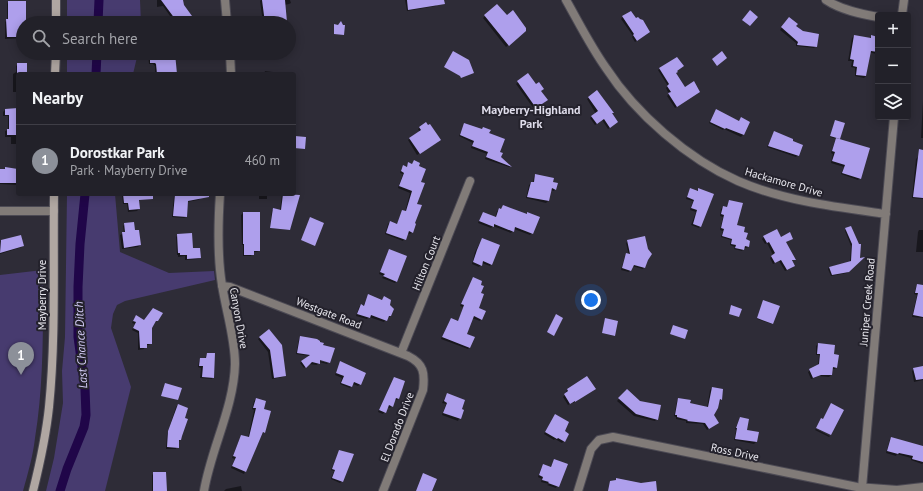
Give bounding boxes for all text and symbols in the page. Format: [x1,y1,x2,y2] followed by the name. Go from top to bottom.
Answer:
[875,12,911,120] map controls
[875,12,911,48] button: +
[16,16,296,60] search box
[30,27,52,49] icon: search
[62,29,138,48] text: Search here
[875,48,911,84] button: −
[875,84,911,120] button: layers
[32,87,83,109] text: Nearby
[482,102,580,131] district label: Mayberry-Highland Park
[70,143,165,162] text: Dorostkar Park
[41,152,49,169] text: 1
[245,152,280,169] text: 460 m
[70,162,187,179] text: Park · Mayberry Drive
[743,164,825,200] street label: Hackamore Drive
[409,233,443,292] street label: Hilton Court
[856,257,878,348] street label: Juniper Creek Road
[35,259,49,330] street label: Mayberry Drive
[227,286,251,350] street label: Canyon Drive
[581,290,601,310] your location
[294,294,364,332] street label: Westgate Road
[71,301,90,389] water label: Last Chance Ditch
[8,342,34,375] pin: 1
[377,390,417,464] street label: El Dorado Drive
[710,440,761,464] street label: Ross Drive

